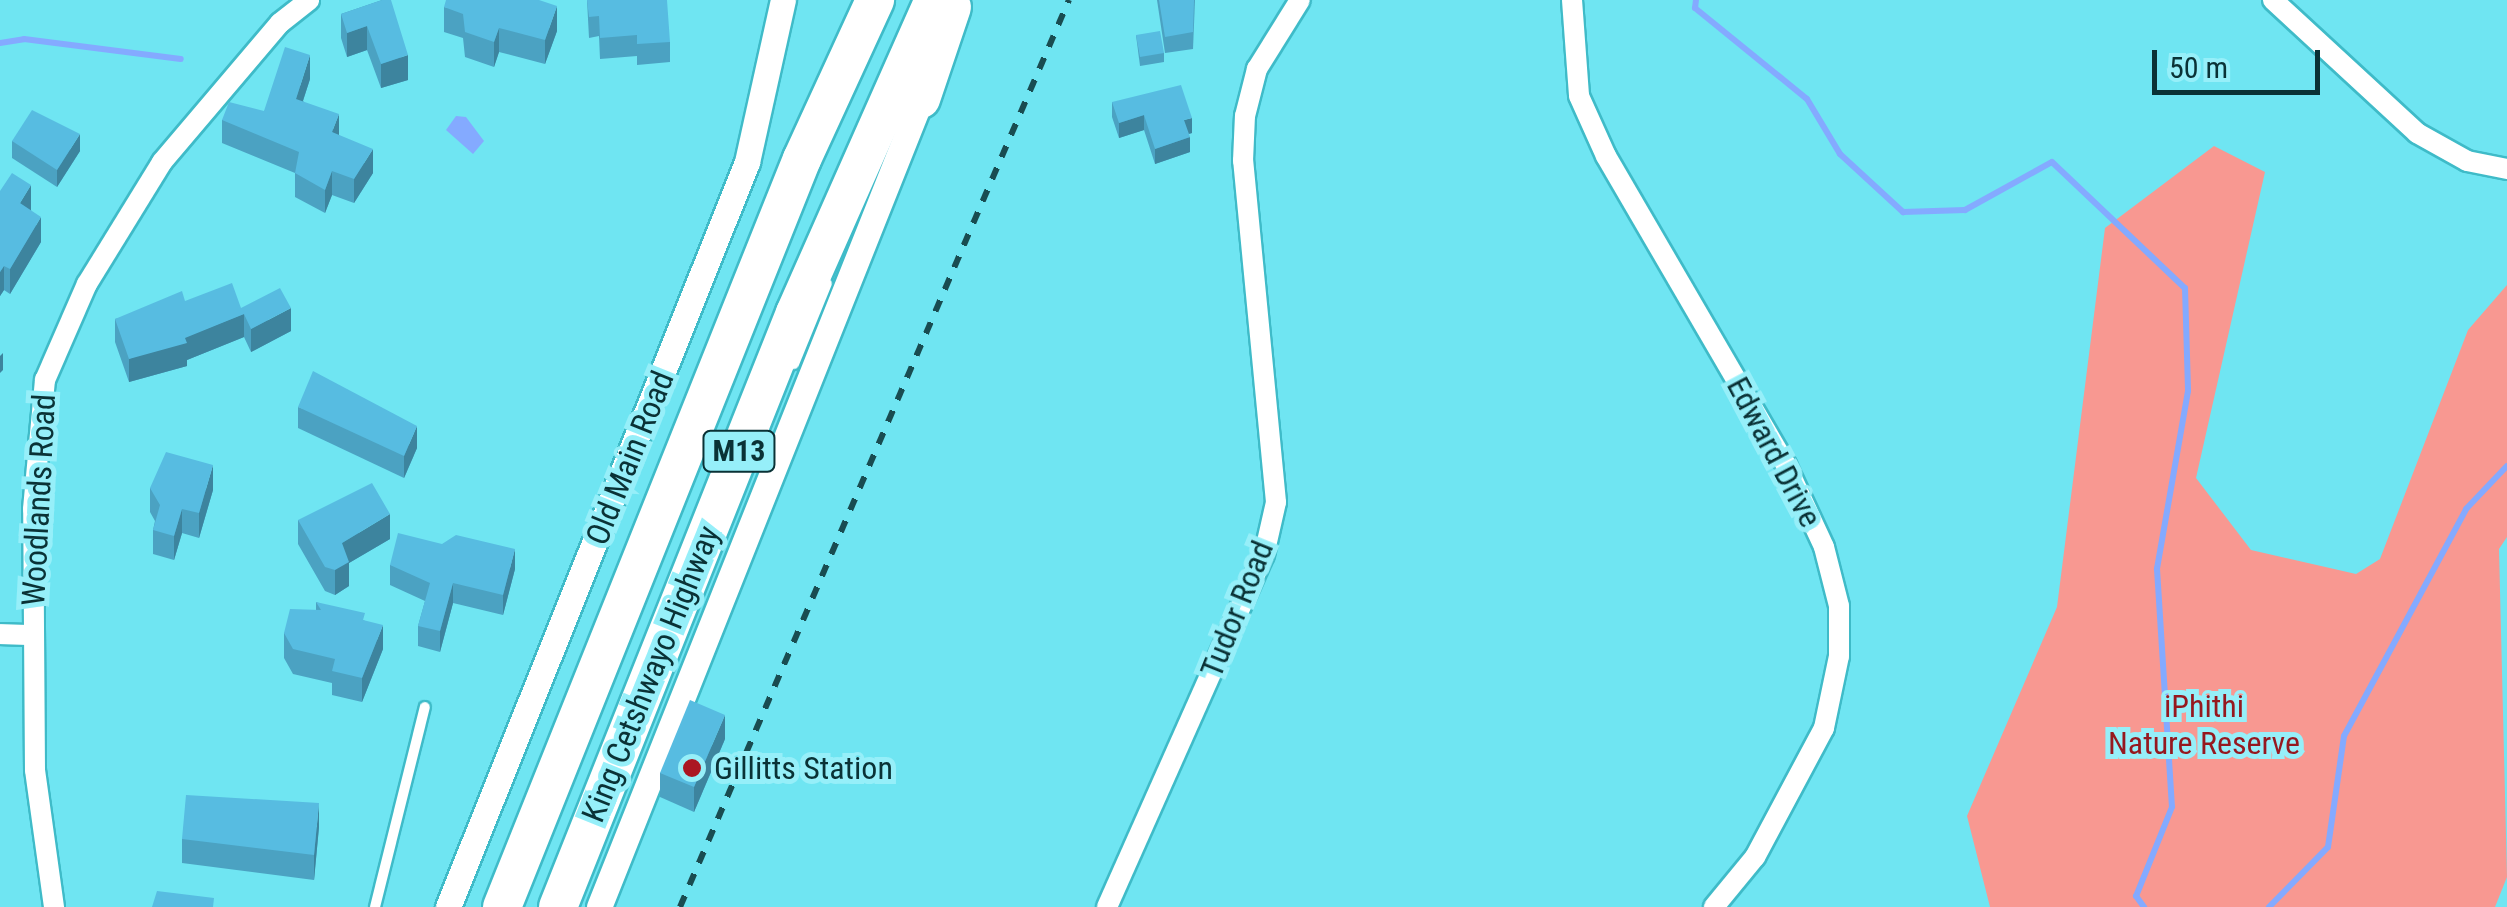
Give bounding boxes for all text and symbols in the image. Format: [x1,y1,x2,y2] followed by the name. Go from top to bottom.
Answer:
[2157,30,2324,92] scale bar
[2169,50,2228,85] text: 50 m
[578,366,682,550] street label: Old Main Road
[1719,371,1829,533] street label: Edward Drive
[14,393,64,607] street label: Woodlands Road
[702,426,776,476] road number: M13
[574,520,728,828] street label: King Cetshwayo Highway
[1192,535,1282,683] street label: Tudor Road
[2108,688,2300,763] park label: iPhithi Nature Reserve
[714,749,893,787] place label: Gillitts Station
[679,755,705,781] marker: Gillitts Station

